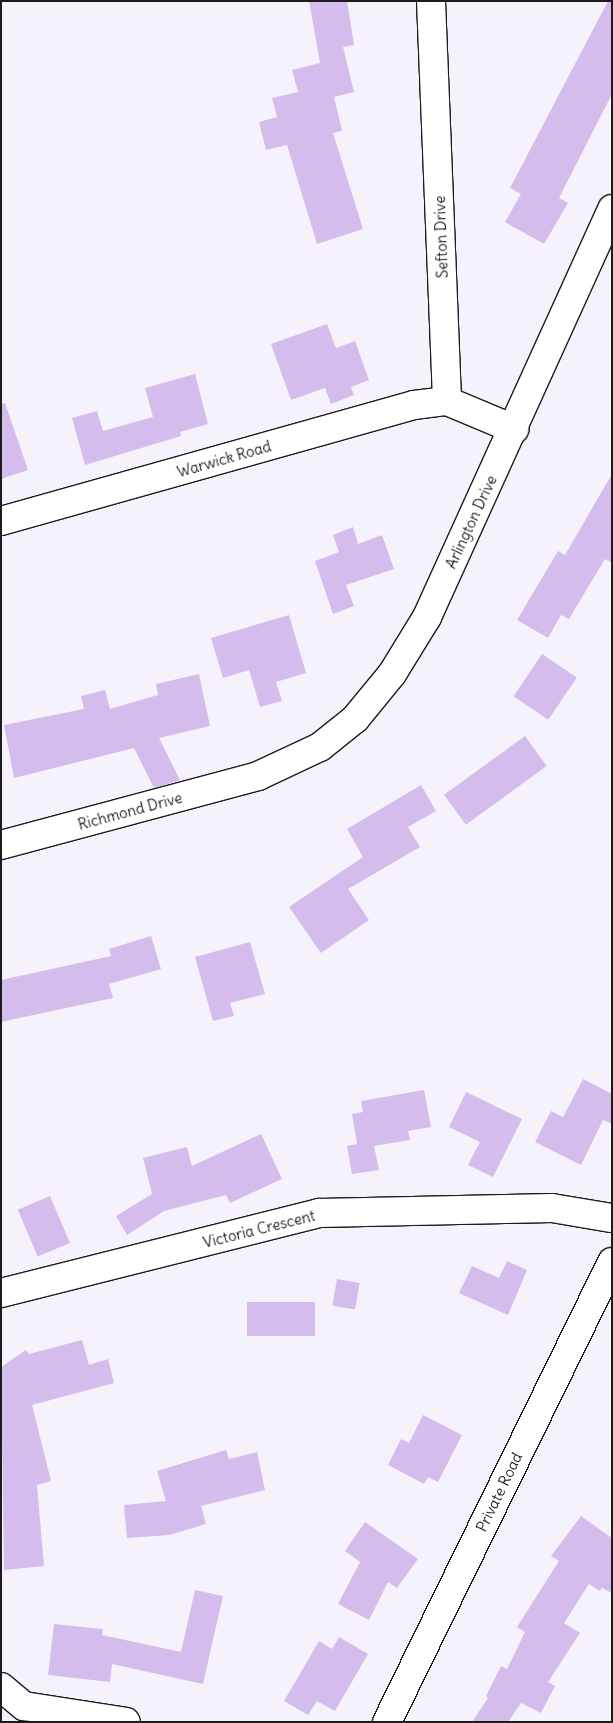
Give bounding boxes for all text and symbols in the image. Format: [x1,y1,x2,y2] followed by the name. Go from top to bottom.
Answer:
[431,195,451,279] street label: Sefton Drive
[175,437,273,481] street label: Warwick Road
[442,473,500,571] street label: Arlington Drive
[76,788,184,834] street label: Richmond Drive
[201,1206,317,1252] street label: Victoria Crescent
[472,1449,526,1535] street label: Private Road

